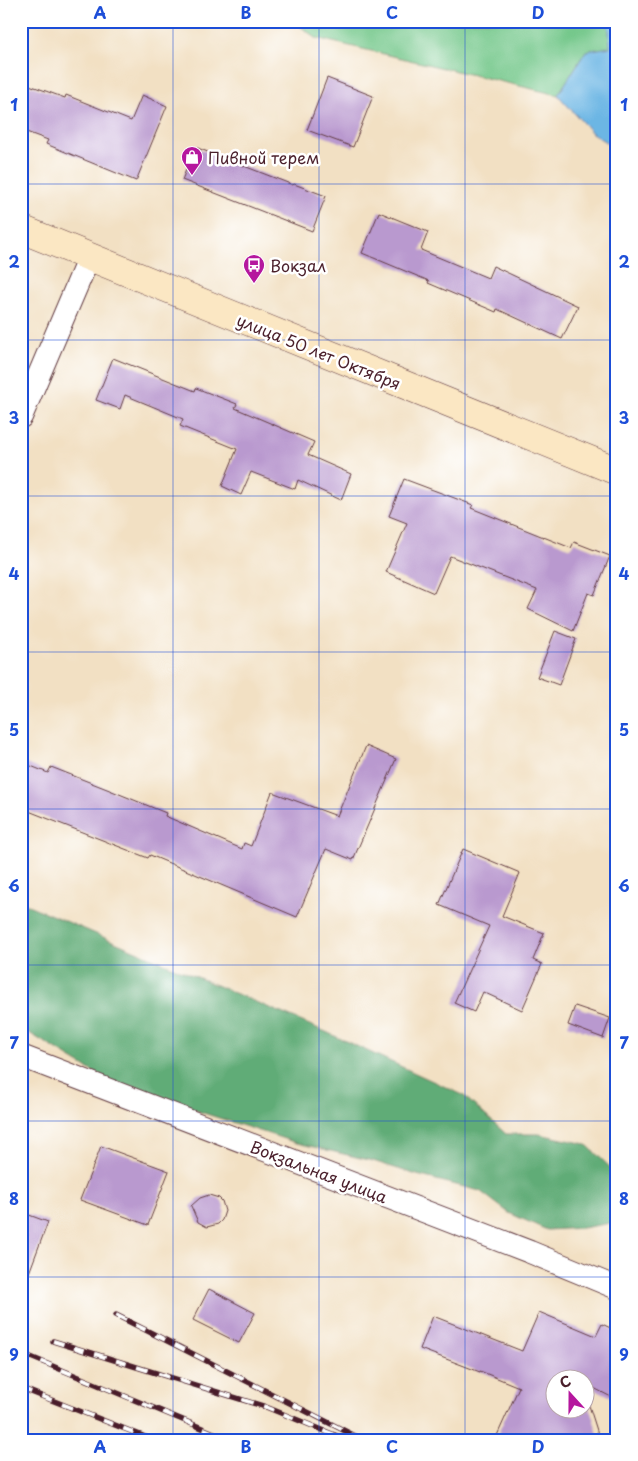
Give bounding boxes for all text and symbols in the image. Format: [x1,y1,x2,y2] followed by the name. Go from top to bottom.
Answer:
[94,0,107,24] text: A
[241,0,252,24] text: B
[386,0,398,24] text: C
[532,0,544,24] text: D
[10,92,18,116] text: 1
[620,92,628,116] text: 1
[180,145,204,176] shop icon: Пивной терем
[208,145,319,169] place label: Пивной терем
[8,249,20,273] text: 2
[618,249,630,273] text: 2
[242,253,266,284] bus stop icon: Вокзал
[270,253,326,277] place label: Вокзал
[233,307,405,395] street label: улица 50 лет Октября
[9,405,19,429] text: 3
[619,405,629,429] text: 3
[9,561,20,585] text: 4
[619,561,630,585] text: 4
[9,717,19,741] text: 5
[619,717,629,741] text: 5
[8,873,20,897] text: 6
[618,873,630,897] text: 6
[9,1030,19,1054] text: 7
[619,1030,629,1054] text: 7
[247,1134,391,1208] street label: Вокзальная улица
[9,1186,19,1210] text: 8
[619,1186,629,1210] text: 8
[9,1342,19,1366] text: 9
[619,1342,629,1366] text: 9
[546,1368,596,1418] north arrow
[556,1370,574,1393] text: С
[94,1434,107,1458] text: A
[241,1434,252,1458] text: B
[386,1434,398,1458] text: C
[532,1434,544,1458] text: D

